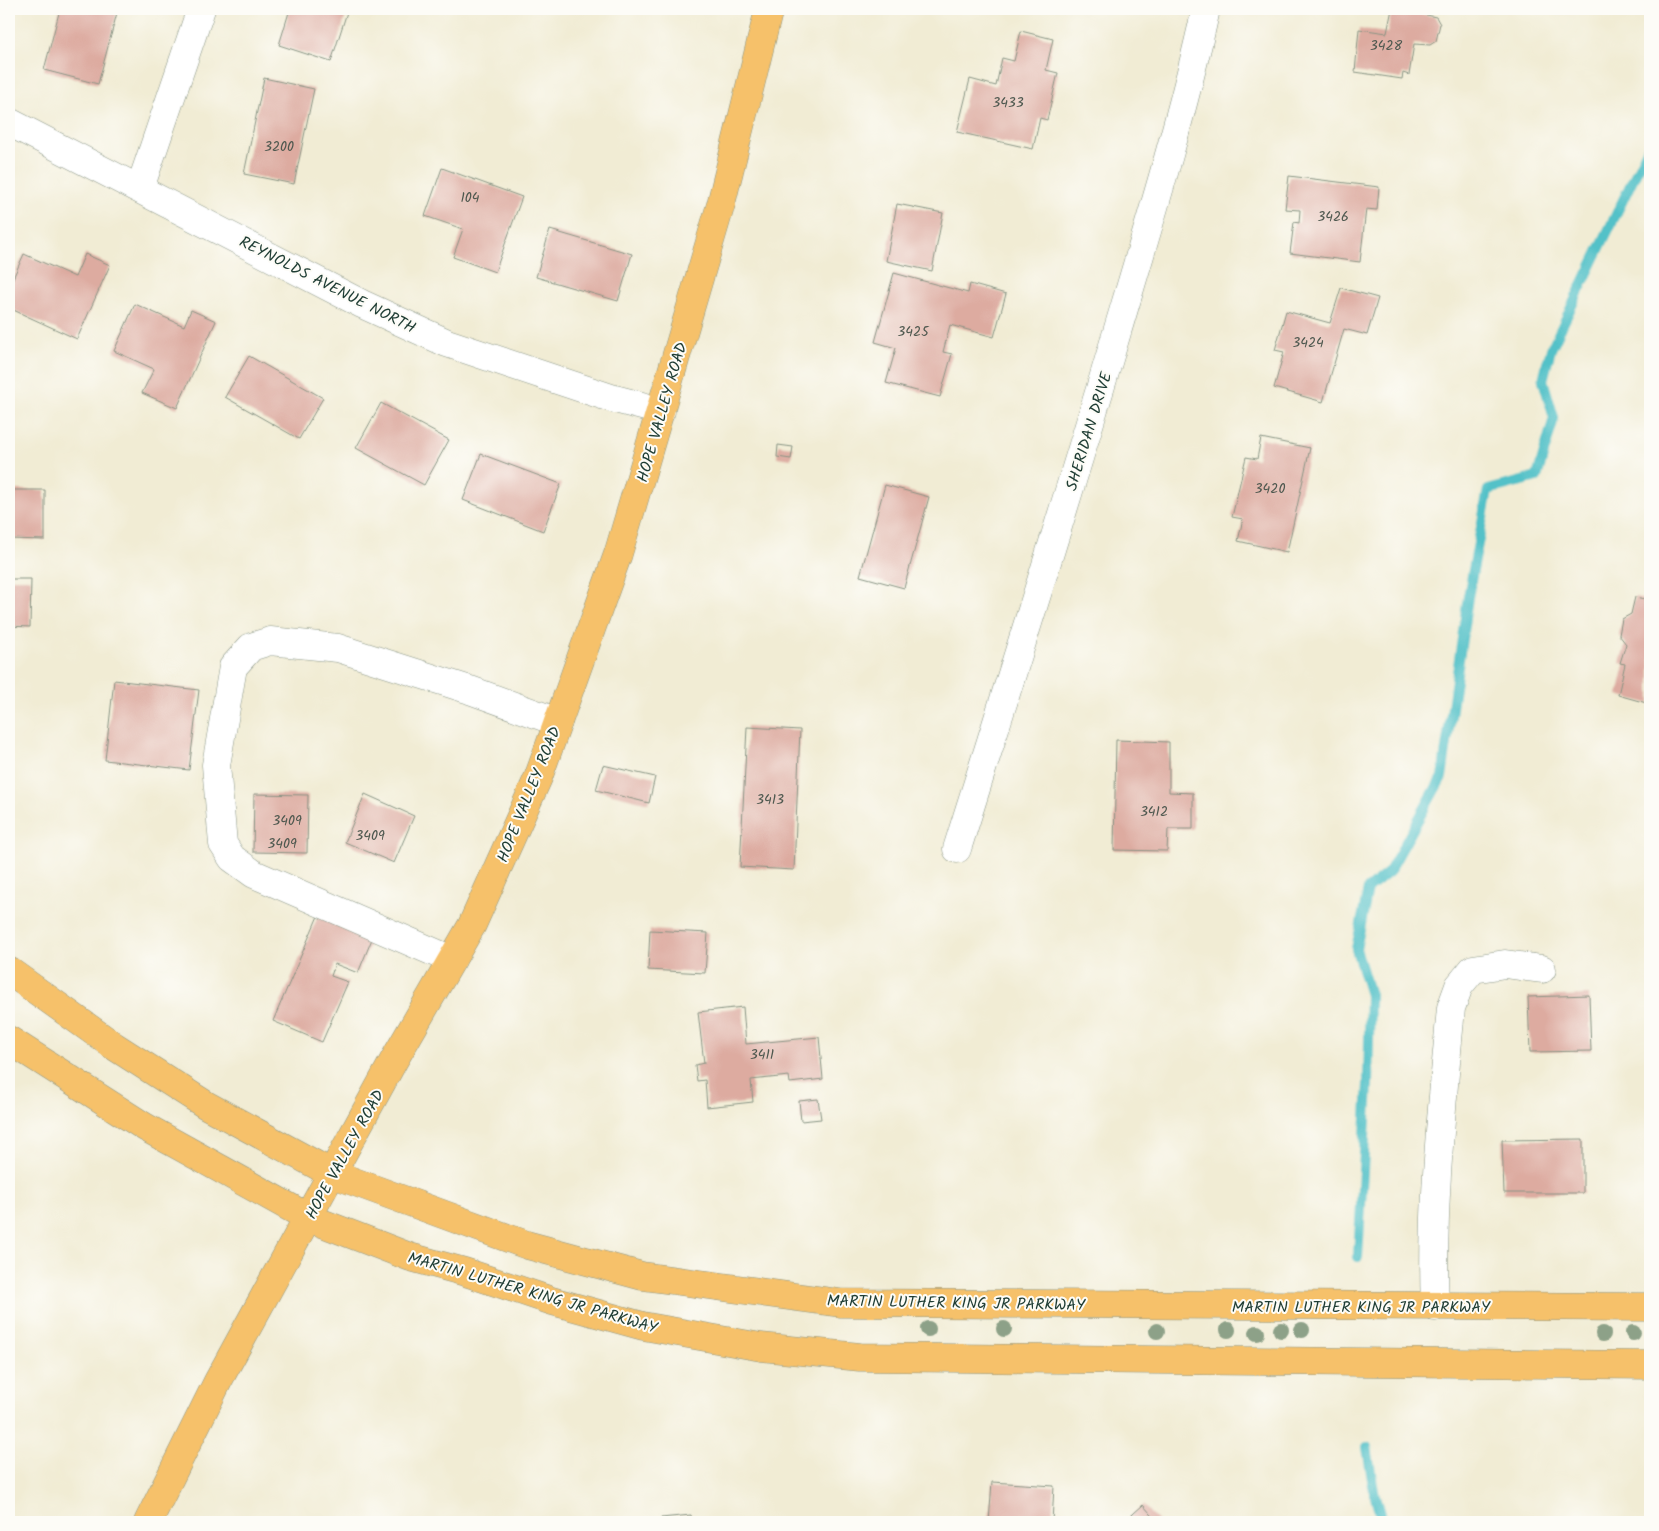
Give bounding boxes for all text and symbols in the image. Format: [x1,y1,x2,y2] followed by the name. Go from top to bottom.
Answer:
[1370,35,1403,57] house number: 3428
[992,92,1024,114] house number: 3433
[264,136,294,158] house number: 3200
[460,187,480,209] house number: 104
[1317,206,1349,228] house number: 3426
[235,230,420,341] street label: REYNOLDS AVENUE NORTH
[897,321,930,343] house number: 3425
[1292,332,1324,354] house number: 3424
[630,339,694,485] street label: HOPE VALLEY ROAD
[1060,369,1120,494] street label: SHERIDAN DRIVE
[1255,478,1285,500] house number: 3420
[491,723,568,866] street label: HOPE VALLEY ROAD
[756,789,784,811] house number: 3413
[1140,801,1168,823] house number: 3412
[272,810,302,832] house number: 3409
[355,825,385,847] house number: 3409
[267,833,297,855] house number: 3409
[750,1044,774,1066] house number: 3411
[299,1085,391,1224] street label: HOPE VALLEY ROAD
[405,1246,661,1341] street label: MARTIN LUTHER KING JR PARKWAY
[827,1289,1086,1318] street label: MARTIN LUTHER KING JR PARKWAY
[1232,1295,1491,1320] street label: MARTIN LUTHER KING JR PARKWAY

